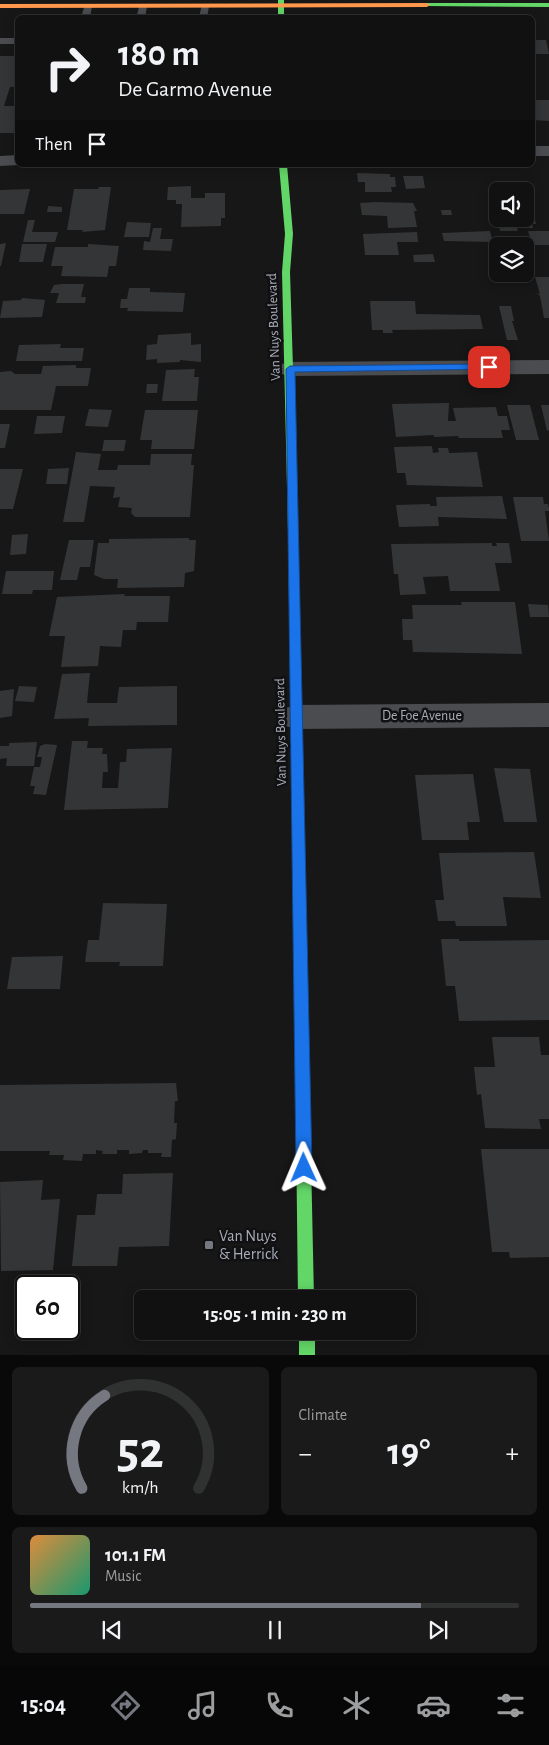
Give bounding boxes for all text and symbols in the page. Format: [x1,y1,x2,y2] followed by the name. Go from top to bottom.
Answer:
[35,35,100,100] icon: right
[118,37,200,72] text: 180 m
[118,78,272,100] text: De Garmo Avenue
[83,130,111,158] icon: arrive
[35,135,73,154] text: Then
[489,182,534,282] map controls
[489,182,534,227] button: sound
[489,237,534,282] button: layers
[265,273,283,381] street label: Van Nuys Boulevard
[468,346,510,388] pin
[475,353,503,381] icon: arrive
[273,678,289,786] street label: Van Nuys Boulevard
[382,709,462,723] street label: De Foe Avenue
[277,1141,329,1193] position arrow
[219,1228,279,1262] place label: Van Nuys & Herrick
[203,1239,215,1251] marker: Van Nuys & Herrick
[15,1275,80,1340] speed limit sign: 60
[204,1305,346,1324] text: 15:05 · 1 min · 230 m
[299,1407,347,1423] text: Climate
[117,1425,164,1477] text: 52
[387,1434,430,1472] text: 19°
[299,1440,312,1468] text: −
[506,1440,519,1468] text: +
[122,1479,159,1497] text: km/h
[105,1546,166,1565] text: 101.1 FM
[105,1568,141,1584] text: Music
[98,1616,126,1644] icon: previous
[261,1616,289,1644] icon: pause
[424,1616,452,1644] icon: next
[108,1688,143,1723] icon: directions
[185,1688,220,1723] icon: music
[262,1688,297,1723] icon: phone
[339,1688,374,1723] icon: climate
[416,1688,451,1723] icon: car
[493,1688,528,1723] icon: filters
[21,1694,66,1716] text: 15:04

